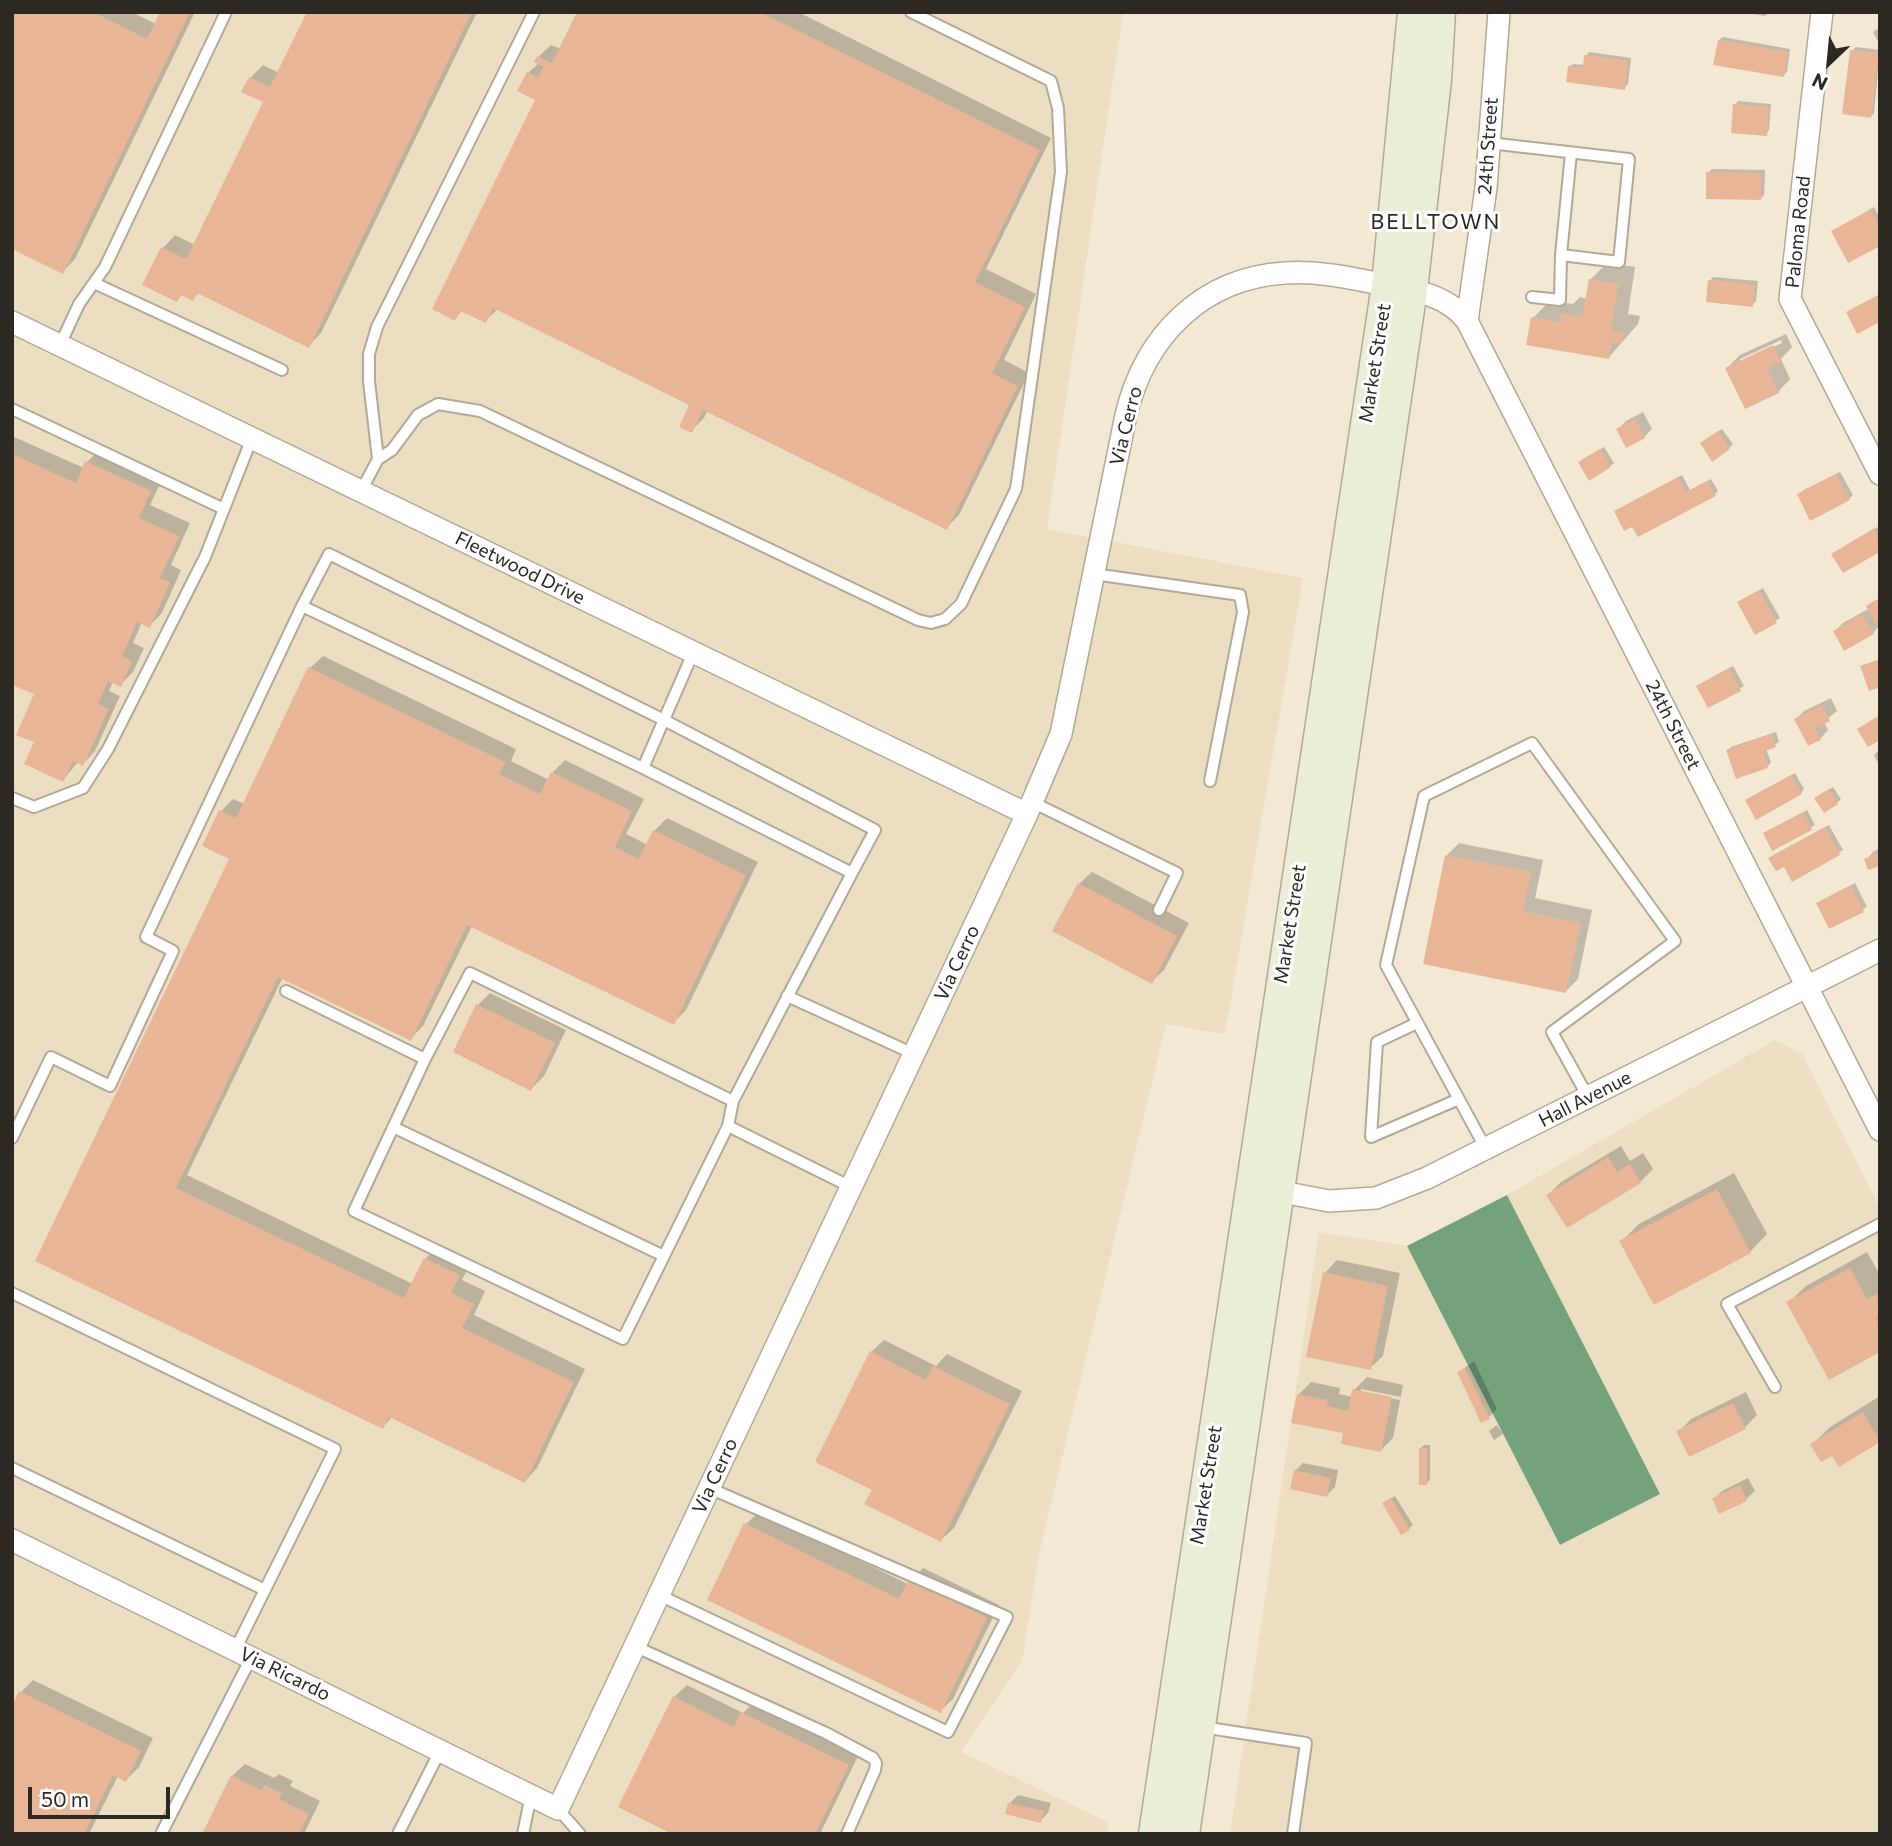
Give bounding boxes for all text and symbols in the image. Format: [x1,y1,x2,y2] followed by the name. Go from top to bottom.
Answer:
[1794,28,1864,98] north arrow
[1808,69,1831,96] text: N
[1473,97,1503,195] street label: 24th Street
[1781,175,1815,289] street label: Paloma Road
[1372,209,1500,235] district label: BELLTOWN
[1354,302,1396,424] street label: Market Street
[1105,384,1147,468] street label: Via Cerro
[451,527,589,609] street label: Fleetwood Drive
[1641,676,1705,774] street label: 24th Street
[1269,863,1311,985] street label: Market Street
[930,922,984,1004] street label: Via Cerro
[1535,1066,1635,1132] street label: Hall Avenue
[1185,1424,1227,1546] street label: Market Street
[688,1435,742,1517] street label: Via Cerro
[236,1642,334,1706] street label: Via Ricardo
[32,1772,173,1816] scale bar
[41,1786,89,1811] text: 50 m

